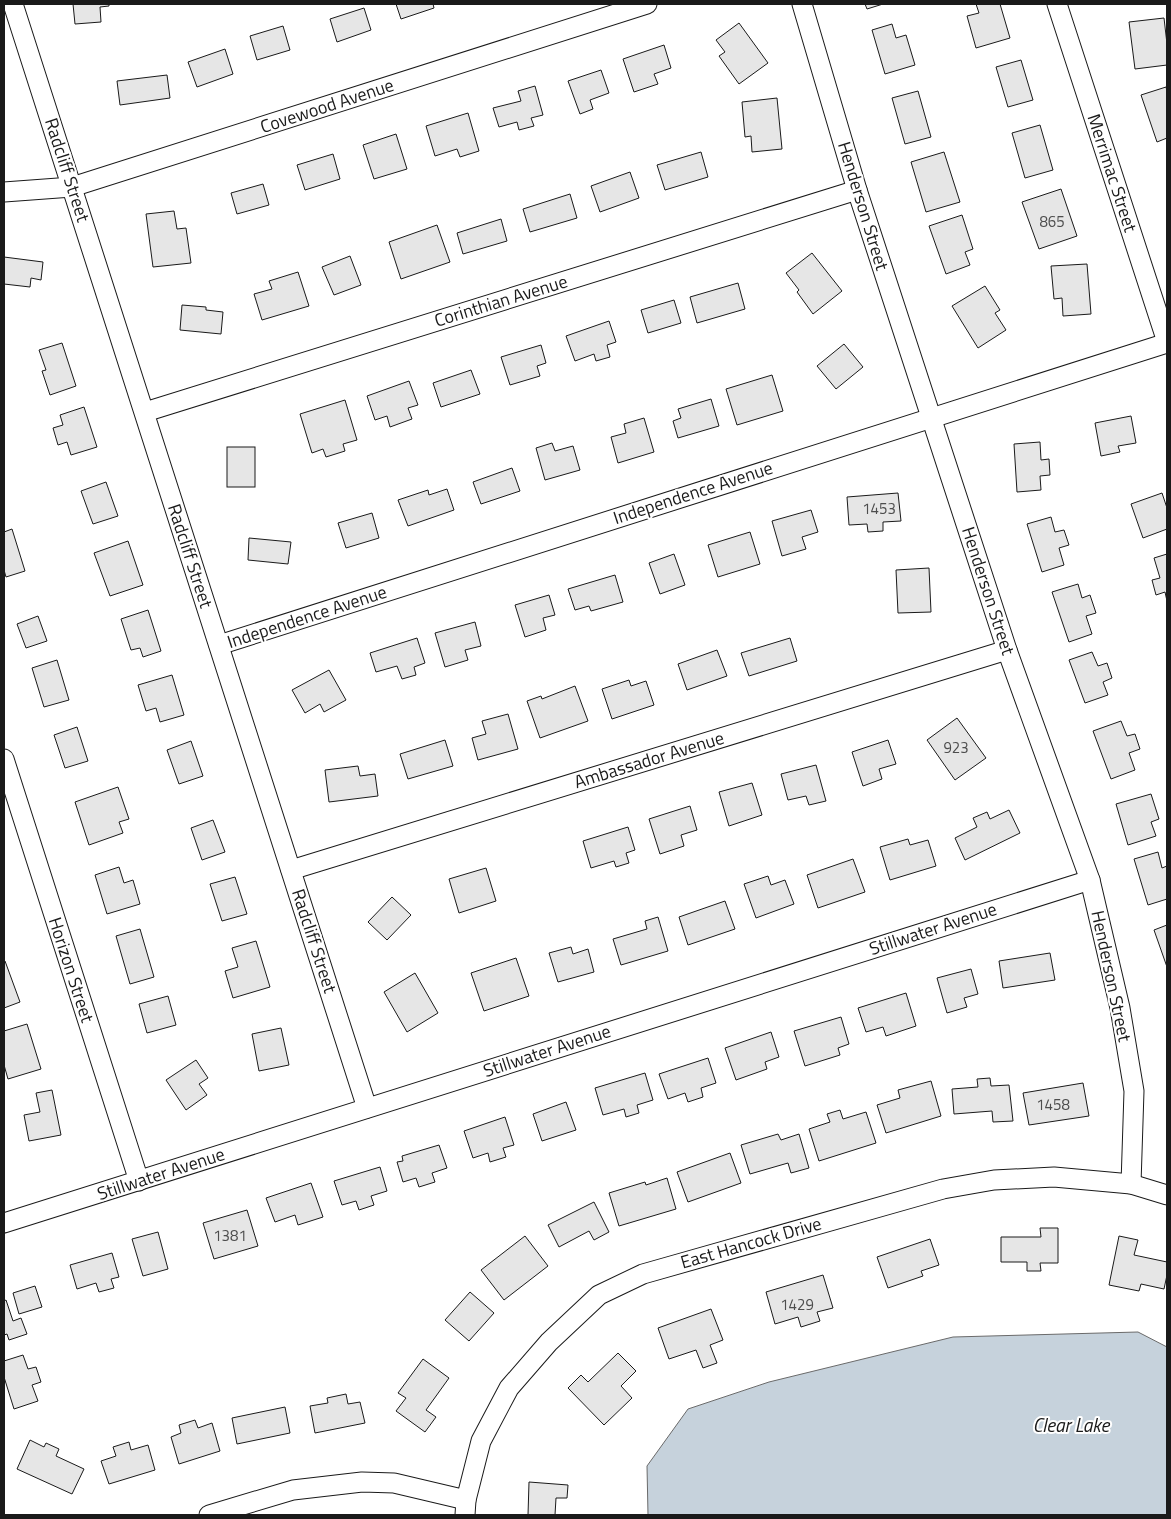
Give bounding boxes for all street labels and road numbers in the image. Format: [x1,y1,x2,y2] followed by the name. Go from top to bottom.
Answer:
[257,71,397,140] street label: Covewood Avenue
[1081,110,1144,236] street label: Merrimac Street
[38,114,97,226] street label: Radcliff Street
[831,138,896,274] street label: Henderson Street
[431,267,571,334] street label: Corinthian Avenue
[610,454,776,531] street label: Independence Avenue
[161,500,220,612] street label: Radcliff Street
[955,523,1022,659] street label: Henderson Street
[224,578,390,655] street label: Independence Avenue
[571,724,727,795] street label: Ambassador Avenue
[285,885,344,997] street label: Radcliff Street
[866,895,1000,962] street label: Stillwater Avenue
[1084,908,1139,1045] street label: Henderson Street
[42,914,101,1027] street label: Horizon Street
[480,1017,614,1084] street label: Stillwater Avenue
[94,1140,228,1207] street label: Stillwater Avenue
[677,1209,825,1276] street label: East Hancock Drive

